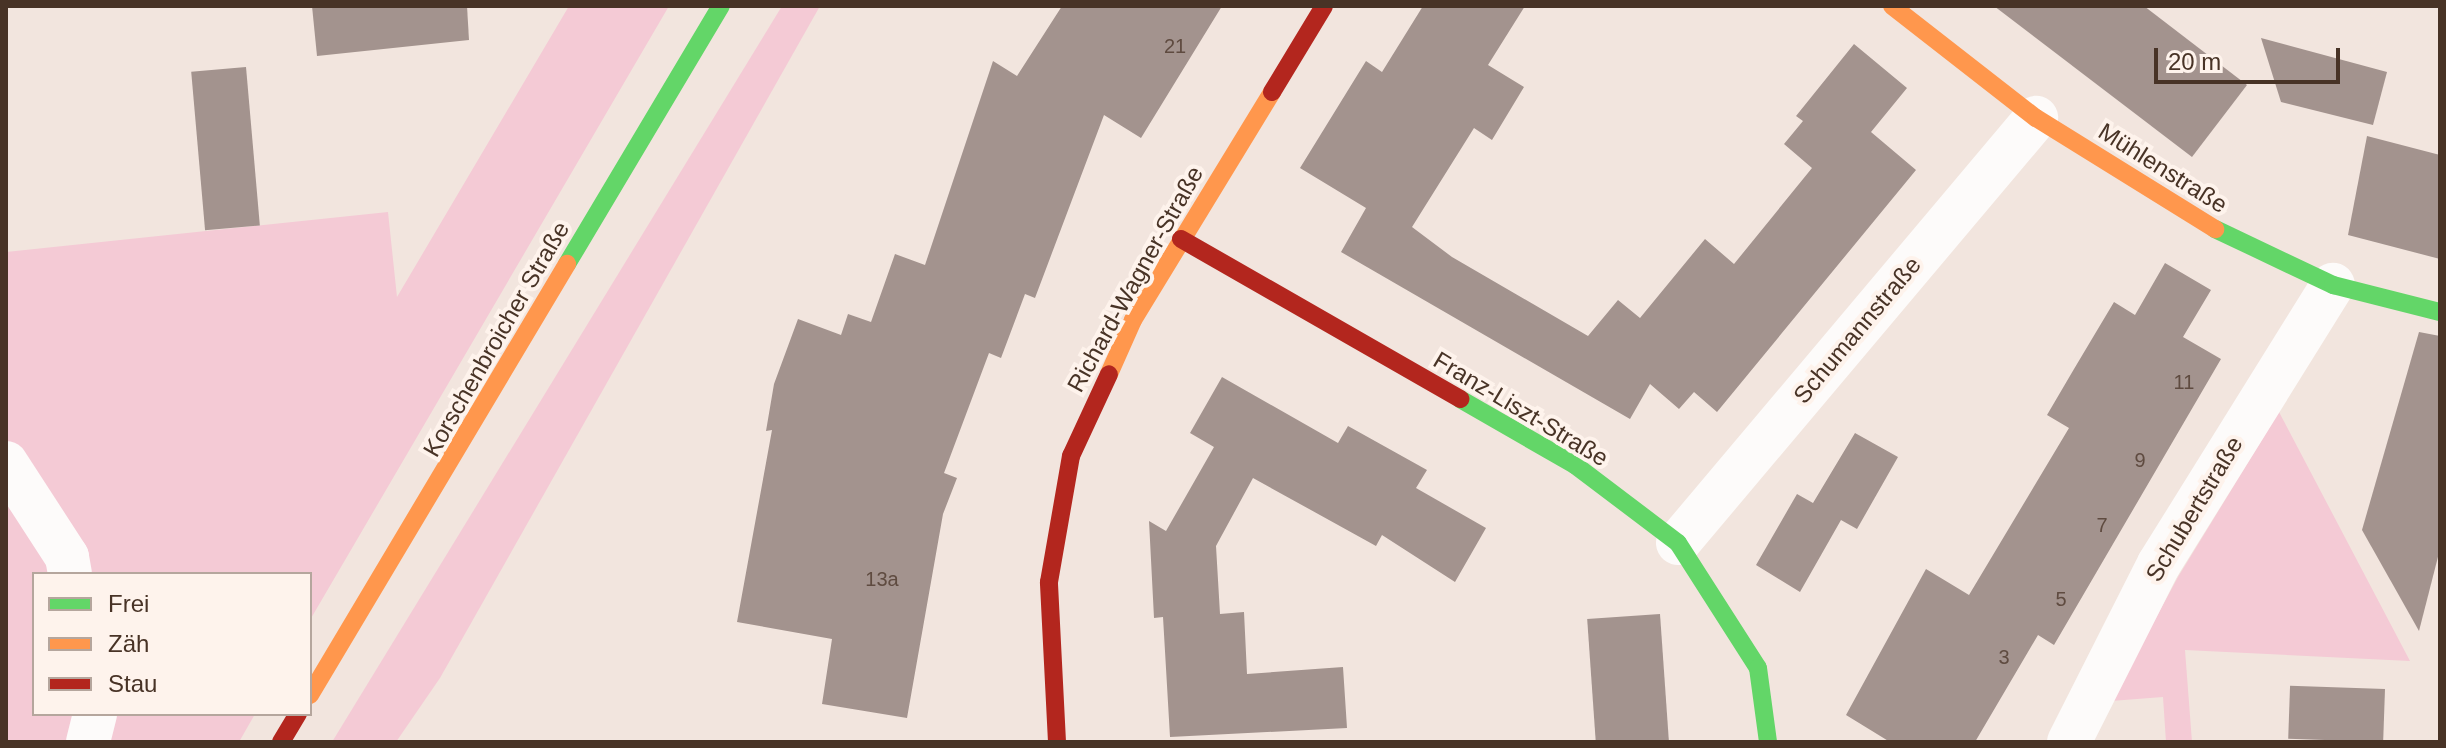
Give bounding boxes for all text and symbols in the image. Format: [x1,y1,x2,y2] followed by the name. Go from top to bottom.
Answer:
[2158,32,2344,82] scale bar
[1164,34,1186,58] house number: 21
[2168,48,2221,75] text: 20 m
[2093,117,2233,219] street label: Mühlenstraße
[1061,161,1209,397] street label: Richard-Wagner-Straße
[417,216,575,462] street label: Korschenbroicher Straße
[1787,251,1927,409] street label: Schumannstraße
[1428,345,1614,473] street label: Franz-Liszt-Straße
[2174,370,2194,394] house number: 11
[2139,431,2249,587] street label: Schubertstraße
[2134,448,2146,472] house number: 9
[2096,513,2108,537] house number: 7
[865,567,899,591] house number: 13a
[32,572,312,716] legend
[2055,587,2067,611] house number: 5
[108,590,149,617] text: Frei
[108,630,149,657] text: Zäh
[1998,645,2010,669] house number: 3
[108,670,157,697] text: Stau

